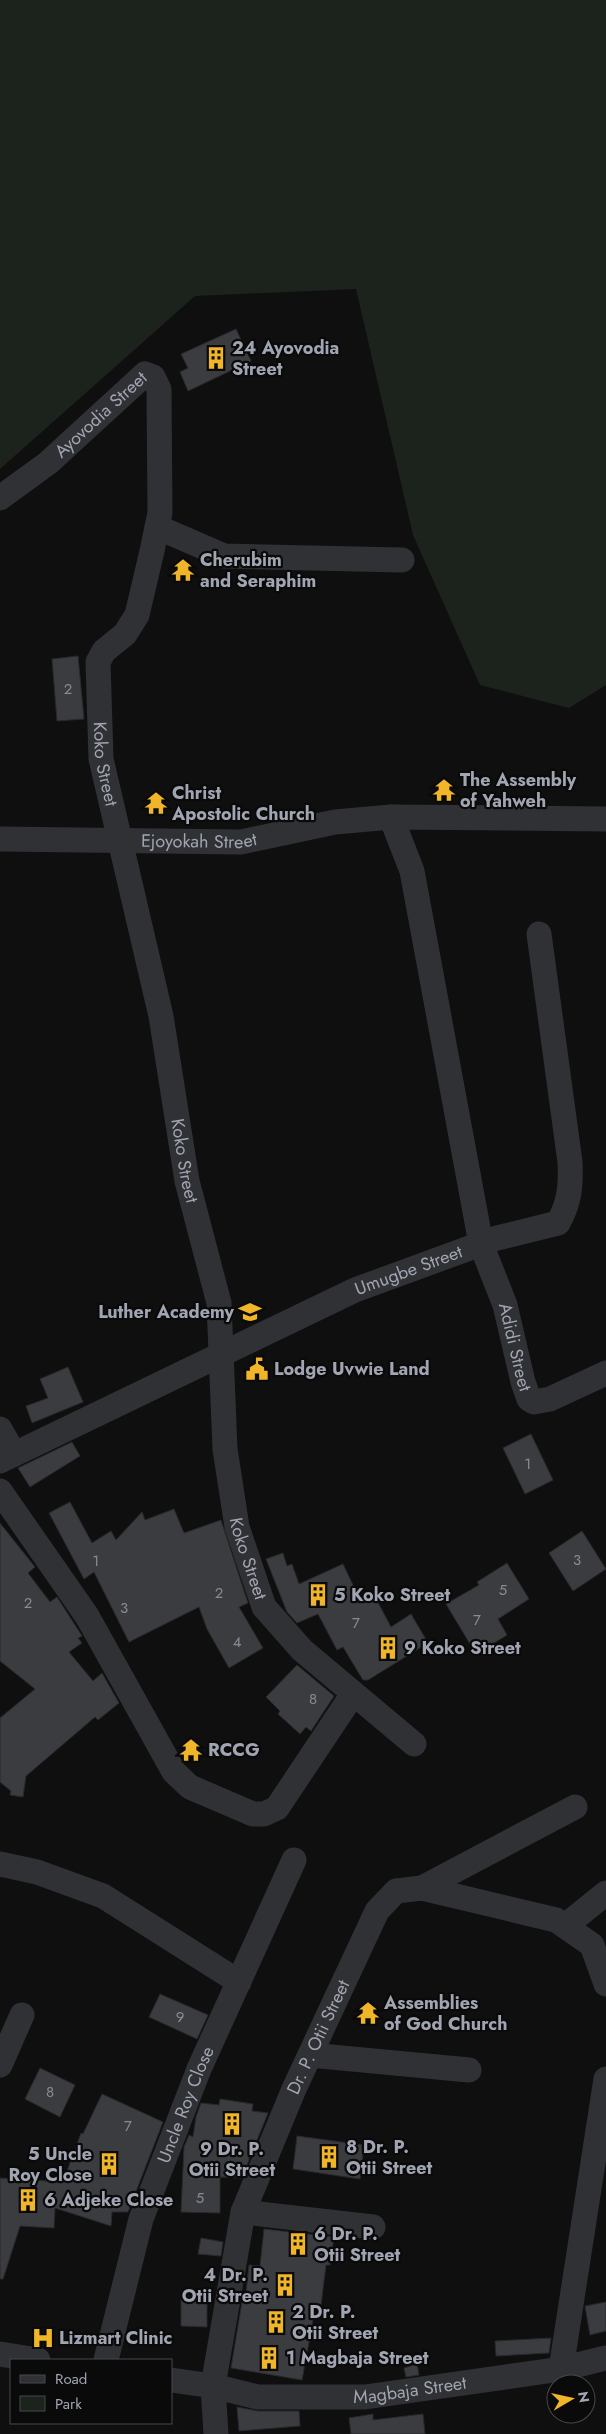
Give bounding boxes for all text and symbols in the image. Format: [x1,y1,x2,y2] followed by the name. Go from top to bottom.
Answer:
[232,335,339,382] place label: 24 Ayovodia Street
[203,345,229,371] building icon: 24 Ayovodia Street
[49,365,153,464] street label: Ayovodia Street
[200,547,316,594] place label: Cherubim and Seraphim
[170,557,196,583] temple icon: Cherubim and Seraphim
[64,678,72,700] house number: 2
[87,721,125,809] street label: Koko Street
[460,767,577,814] place label: The Assembly of Yahweh
[431,777,457,803] temple icon: The Assembly of Yahweh
[171,780,315,827] place label: Christ Apostolic Church
[143,790,169,816] temple icon: Christ Apostolic Church
[141,826,260,855] street label: Ejoyokah Street
[164,1116,205,1206] street label: Koko Street
[351,1239,467,1302] street label: Umugbe Street
[98,1299,235,1325] place label: Luther Academy
[237,1299,263,1325] school or university icon: Luther Academy
[492,1300,539,1396] street label: Adidi Street
[244,1356,270,1382] public building icon: Lodge Uvwie Land
[274,1356,430,1382] place label: Lodge Uvwie Land
[525,1453,531,1475] house number: 1
[223,1516,274,1604] street label: Koko Street
[573,1549,581,1571] house number: 3
[93,1550,99,1572] house number: 1
[499,1579,507,1601] house number: 5
[215,1582,223,1604] house number: 2
[305,1582,331,1608] building icon: 5 Koko Street
[334,1582,451,1608] place label: 5 Koko Street
[24,1592,32,1614] house number: 2
[120,1597,128,1619] house number: 3
[473,1609,481,1631] house number: 7
[352,1612,360,1634] house number: 7
[233,1631,242,1653] house number: 4
[375,1635,401,1661] building icon: 9 Koko Street
[404,1635,521,1661] place label: 9 Koko Street
[309,1688,317,1710] house number: 8
[178,1737,204,1763] temple icon: RCCG
[208,1737,260,1763] place label: RCCG
[280,1975,356,2099] street label: Dr. P. Otii Street
[383,1990,507,2037] place label: Assemblies of God Church
[355,2000,381,2026] temple icon: Assemblies of God Church
[176,2006,184,2028] house number: 9
[151,2042,221,2167] street label: Uncle Roy Close
[46,2081,54,2103] house number: 8
[219,2111,245,2137] building icon: 9 Dr. P. Otii Street
[124,2115,132,2137] house number: 7
[346,2134,433,2181] place label: 8 Dr. P. Otii Street
[189,2136,275,2183] place label: 9 Dr. P. Otii Street
[9,2141,92,2188] place label: 5 Uncle Roy Close
[316,2144,342,2170] building icon: 8 Dr. P. Otii Street
[96,2151,122,2177] building icon: 5 Uncle Roy Close
[15,2187,41,2213] building icon: 6 Adjeke Close
[44,2187,173,2213] place label: 6 Adjeke Close
[196,2187,204,2209] house number: 5
[314,2221,401,2268] place label: 6 Dr. P. Otii Street
[285,2231,311,2257] building icon: 6 Dr. P. Otii Street
[182,2262,268,2309] place label: 4 Dr. P. Otii Street
[272,2272,298,2298] building icon: 4 Dr. P. Otii Street
[292,2299,379,2346] place label: 2 Dr. P. Otii Street
[263,2309,289,2335] building icon: 2 Dr. P. Otii Street
[30,2325,56,2351] hospital icon: Lizmart Clinic
[59,2325,173,2351] place label: Lizmart Clinic
[256,2345,282,2371] building icon: 1 Magbaja Street
[286,2345,429,2371] place label: 1 Magbaja Street
[10,2359,172,2424] legend
[55,2368,87,2390] text: Road
[353,2370,469,2410] street label: Magbaja Street
[546,2374,596,2424] north arrow
[573,2390,595,2404] text: N
[55,2393,82,2415] text: Park

